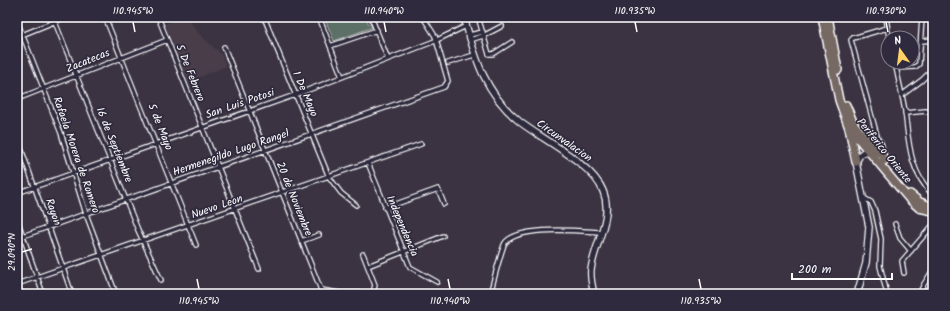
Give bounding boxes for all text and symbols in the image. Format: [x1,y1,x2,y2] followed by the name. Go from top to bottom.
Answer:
[113,3,153,19] text: 110.945°W
[364,3,404,19] text: 110.940°W
[615,3,656,19] text: 110.935°W
[866,3,906,19] text: 110.930°W
[880,30,920,70] north arrow
[892,32,903,51] text: N
[170,42,210,104] street label: 5 De Febrero
[63,44,113,78] street label: Zacatecas
[287,68,323,120] street label: 1 De Mayo
[203,84,277,124] street label: San Luis Potosi
[48,94,104,216] street label: Rafaela Morera de Romero
[142,101,178,153] street label: 5 de Mayo
[91,105,137,185] street label: 16 de Septiembre
[852,114,916,188] street label: Periferico Oriente
[532,115,596,167] street label: Circunvalacion
[170,125,292,181] street label: Hermenegildo Lugo Rangel
[271,159,317,239] street label: 20 de Noviembre
[189,190,245,224] street label: Nuevo Leon
[381,193,423,259] street label: Independencia
[40,196,66,228] street label: Rayon
[4,233,20,271] text: 29.090°N
[792,255,892,281] scale bar
[798,260,832,279] text: 200 m
[179,293,219,309] text: 110.945°W
[430,293,470,309] text: 110.940°W
[681,293,722,309] text: 110.935°W

